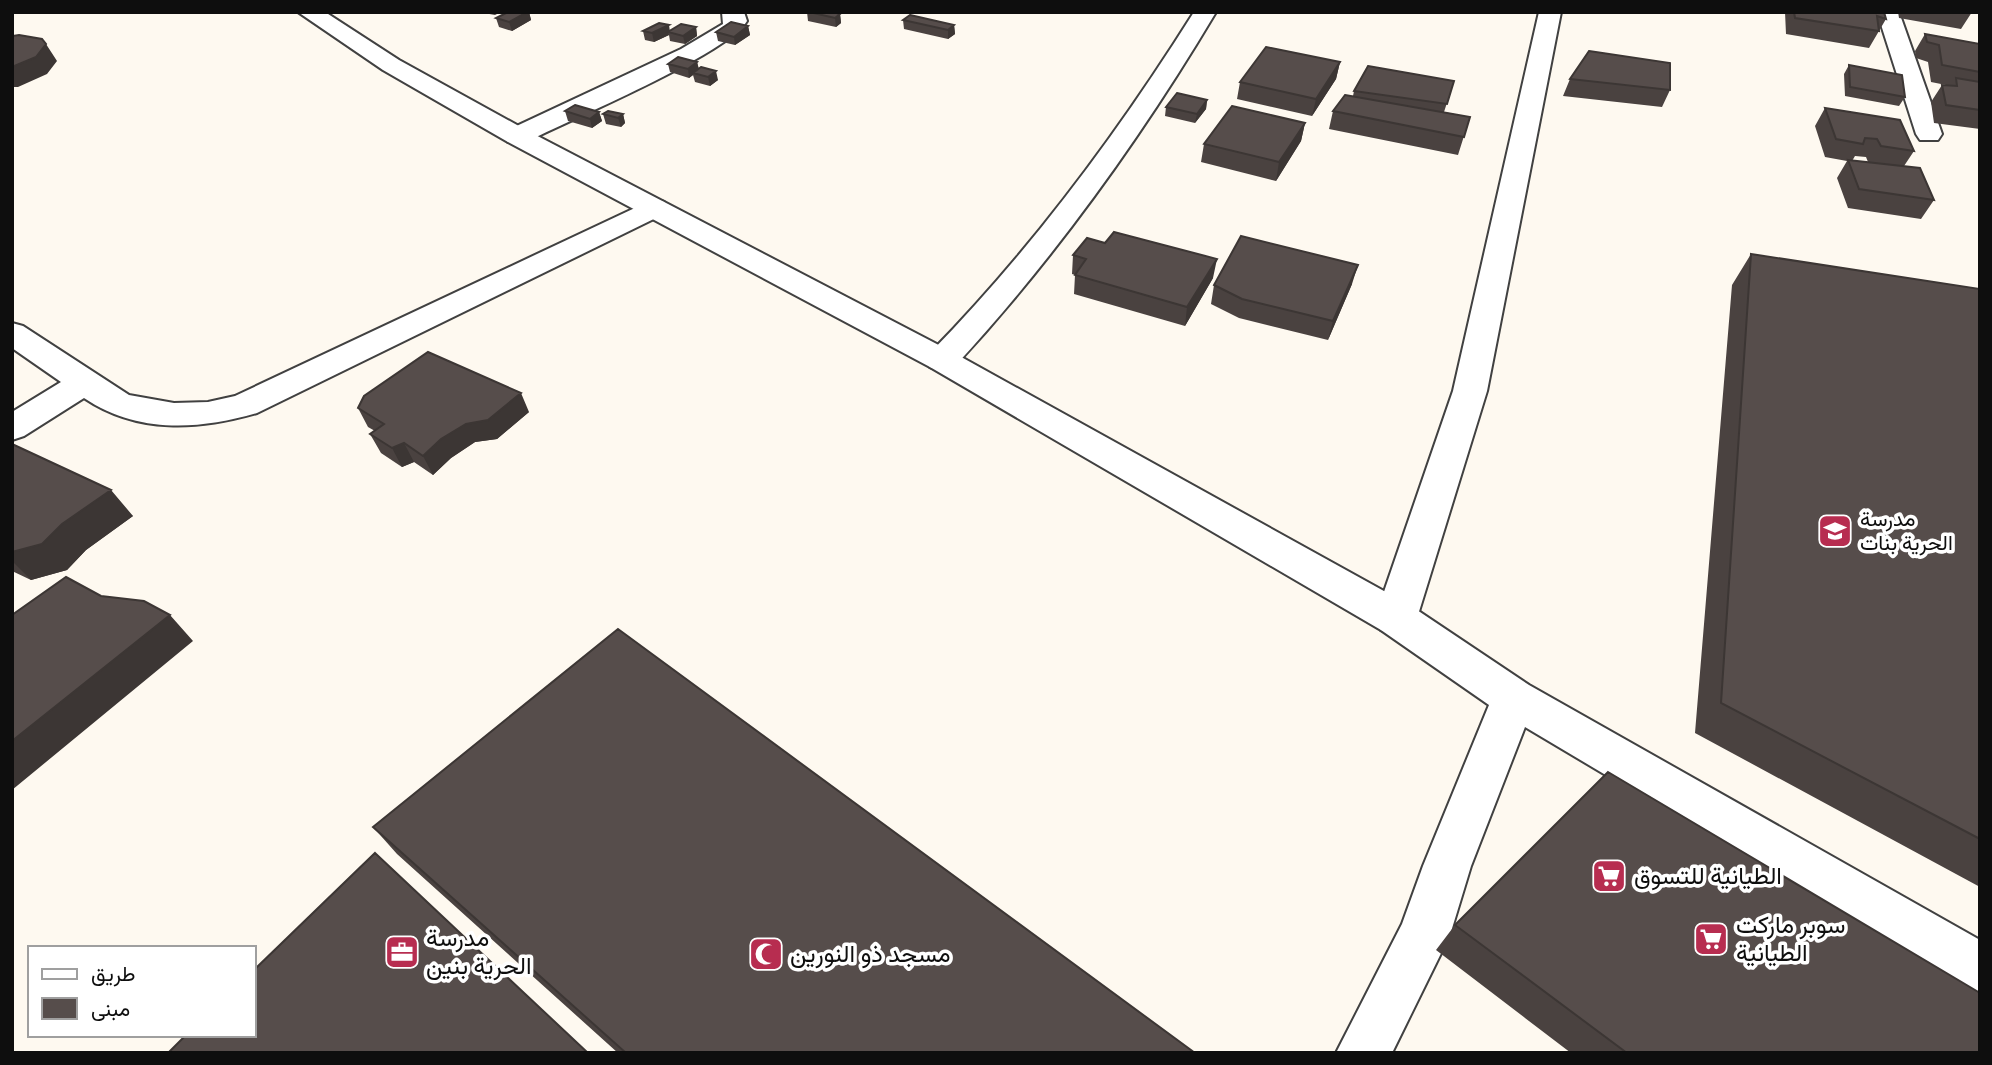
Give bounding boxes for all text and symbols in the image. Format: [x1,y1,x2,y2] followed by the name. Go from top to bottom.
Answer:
[1860,504,1953,556] place label: مدرسة الحرية بنات
[1816,512,1854,550] school or university icon: مدرسة الحرية بنات
[1590,857,1628,895] supermarket icon: الطيانية للتسوق
[1634,859,1782,891] place label: الطيانية للتسوق
[1736,908,1846,968] place label: سوبر ماركت الطيانية
[1692,920,1730,958] supermarket icon: سوبر ماركت الطيانية
[426,921,532,981] place label: مدرسة الحرية بنين
[383,933,421,971] office icon: مدرسة الحرية بنين
[747,935,785,973] mosque icon: مسجد ذو النورين
[790,937,951,969] place label: مسجد ذو النورين
[28,946,256,1037] legend
[91,959,136,987] text: طريق
[91,994,130,1022] text: مبنى

